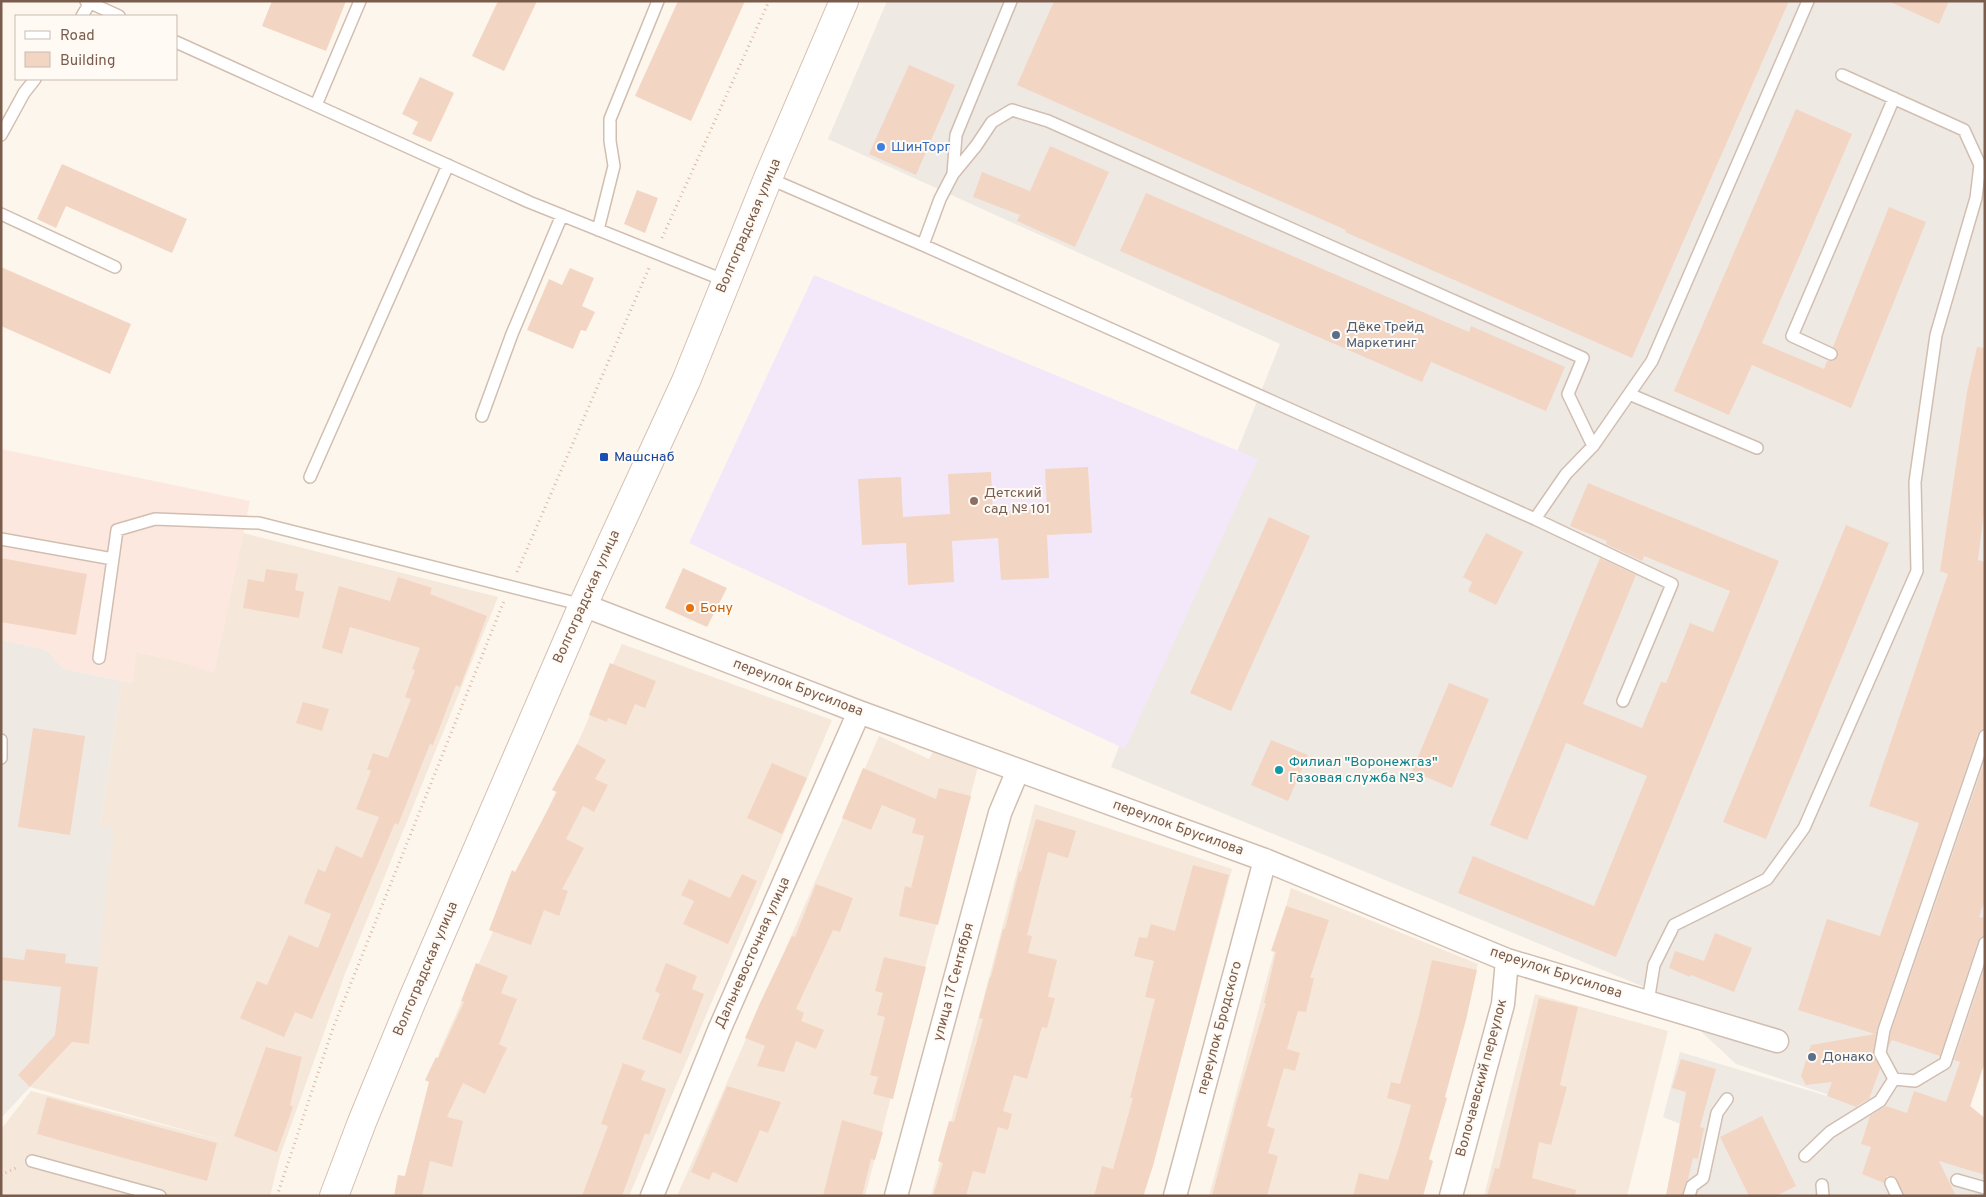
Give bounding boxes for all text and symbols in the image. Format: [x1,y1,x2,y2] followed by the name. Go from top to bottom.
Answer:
[15,15,178,80] legend
[60,27,95,46] text: Road
[60,52,115,71] text: Building
[891,139,950,156] place label: ШинТорг
[875,141,887,153] marker: ШинТорг
[713,156,785,296] street label: Волгоградская улица
[1346,319,1424,352] place label: Дёке Трейд Маркетинг
[1330,329,1342,341] marker: Дёке Трейд Маркетинг
[614,449,675,466] place label: Машснаб
[598,451,610,463] marker: Машснаб
[984,485,1050,518] place label: Детский сад № 101
[968,495,980,507] marker: Детский сад № 101
[550,528,624,666] street label: Волгоградская улица
[700,600,733,617] place label: Бону
[684,602,696,614] marker: Бону
[731,655,865,721] street label: переулок Брусилова
[1289,754,1438,787] place label: Филиал "Воронежгаз" Газовая служба №3
[1273,764,1285,776] marker: Филиал "Воронежгаз" Газовая служба №3
[1110,796,1246,860] street label: переулок Брусилова
[712,875,794,1031] street label: Дальневосточная улица
[390,899,462,1039] street label: Волгоградская улица
[930,921,978,1043] street label: улица 17 Сентября
[1488,944,1624,1002] street label: переулок Брусилова
[1194,959,1246,1097] street label: переулок Бродского
[1453,997,1511,1159] street label: Волочаевский переулок
[1822,1049,1874,1066] place label: Донако
[1806,1051,1818,1063] marker: Донако

